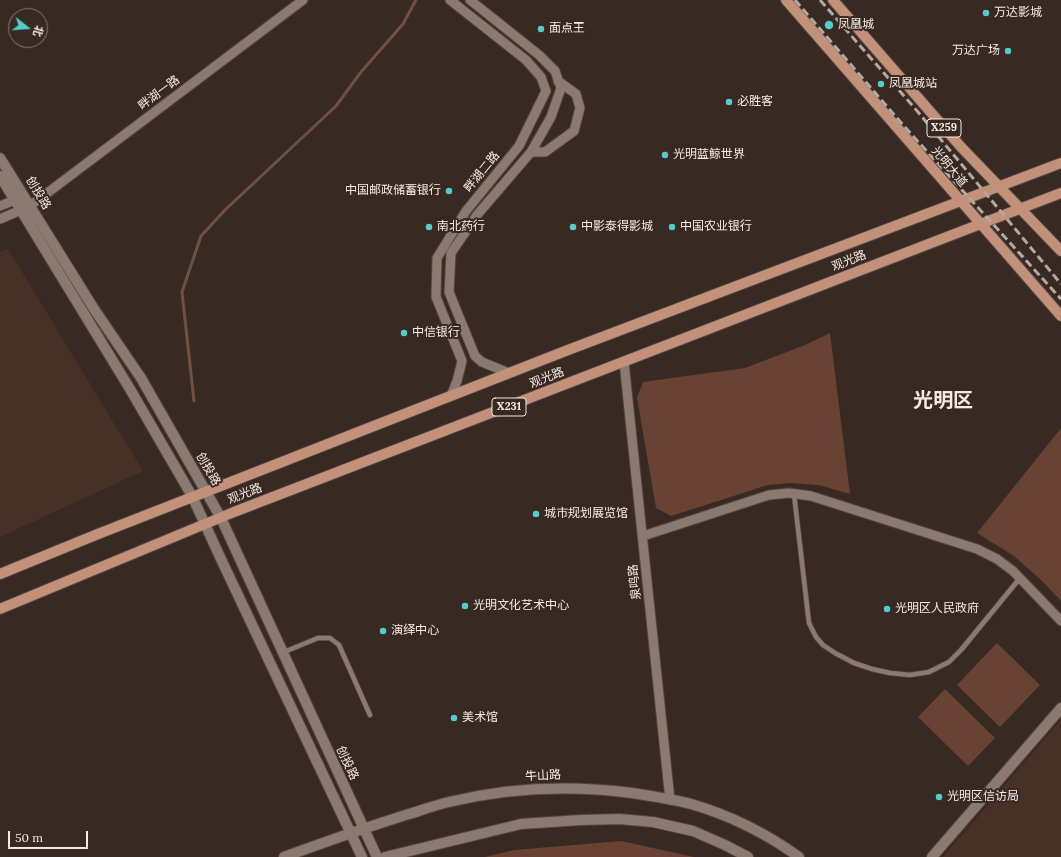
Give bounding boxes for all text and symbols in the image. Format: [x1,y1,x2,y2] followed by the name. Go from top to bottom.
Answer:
[994,6,1042,20] place label: 万达影城
[8,8,48,48] north arrow
[981,8,991,18] marker: 万达影城
[838,18,874,32] place label: 凤凰城
[823,19,835,31] marker: 凤凰城
[549,22,585,36] place label: 面点王
[30,24,47,39] text: 北
[536,24,546,34] marker: 面点王
[952,44,1000,58] place label: 万达广场
[1003,46,1013,56] marker: 万达广场
[135,73,183,113] street label: 畔湖一路
[889,77,937,91] place label: 凤凰城站
[876,79,886,89] marker: 凤凰城站
[737,95,773,109] place label: 必胜客
[724,97,734,107] marker: 必胜客
[927,119,961,137] road number: X259
[928,144,970,190] street label: 光明大道
[673,148,745,162] place label: 光明蓝鲸世界
[461,149,503,195] street label: 畔湖二路
[660,150,670,160] marker: 光明蓝鲸世界
[23,174,53,212] street label: 创投路
[345,184,441,198] place label: 中国邮政储蓄银行
[444,186,454,196] marker: 中国邮政储蓄银行
[437,220,485,234] place label: 南北药行
[581,220,653,234] place label: 中影泰得影城
[680,220,752,234] place label: 中国农业银行
[424,222,434,232] marker: 南北药行
[568,222,578,232] marker: 中影泰得影城
[667,222,677,232] marker: 中国农业银行
[830,248,868,274] street label: 观光路
[412,326,460,340] place label: 中信银行
[399,328,409,338] marker: 中信银行
[528,365,566,391] street label: 观光路
[913,389,973,413] district label: 光明区
[492,398,526,416] road number: X231
[193,450,223,488] street label: 创投路
[226,481,264,507] street label: 观光路
[544,507,628,521] place label: 城市规划展览馆
[531,509,541,519] marker: 城市规划展览馆
[626,563,644,601] street label: 泉鸣路
[473,599,569,613] place label: 光明文化艺术中心
[460,601,470,611] marker: 光明文化艺术中心
[895,602,979,616] place label: 光明区人民政府
[882,604,892,614] marker: 光明区人民政府
[391,624,439,638] place label: 演绎中心
[378,626,388,636] marker: 演绎中心
[462,711,498,725] place label: 美术馆
[449,713,459,723] marker: 美术馆
[333,744,361,782] street label: 创投路
[525,768,561,784] street label: 牛山路
[947,790,1019,804] place label: 光明区信访局
[934,792,944,802] marker: 光明区信访局
[10,823,90,849] scale bar
[15,830,43,845] text: 50 m

